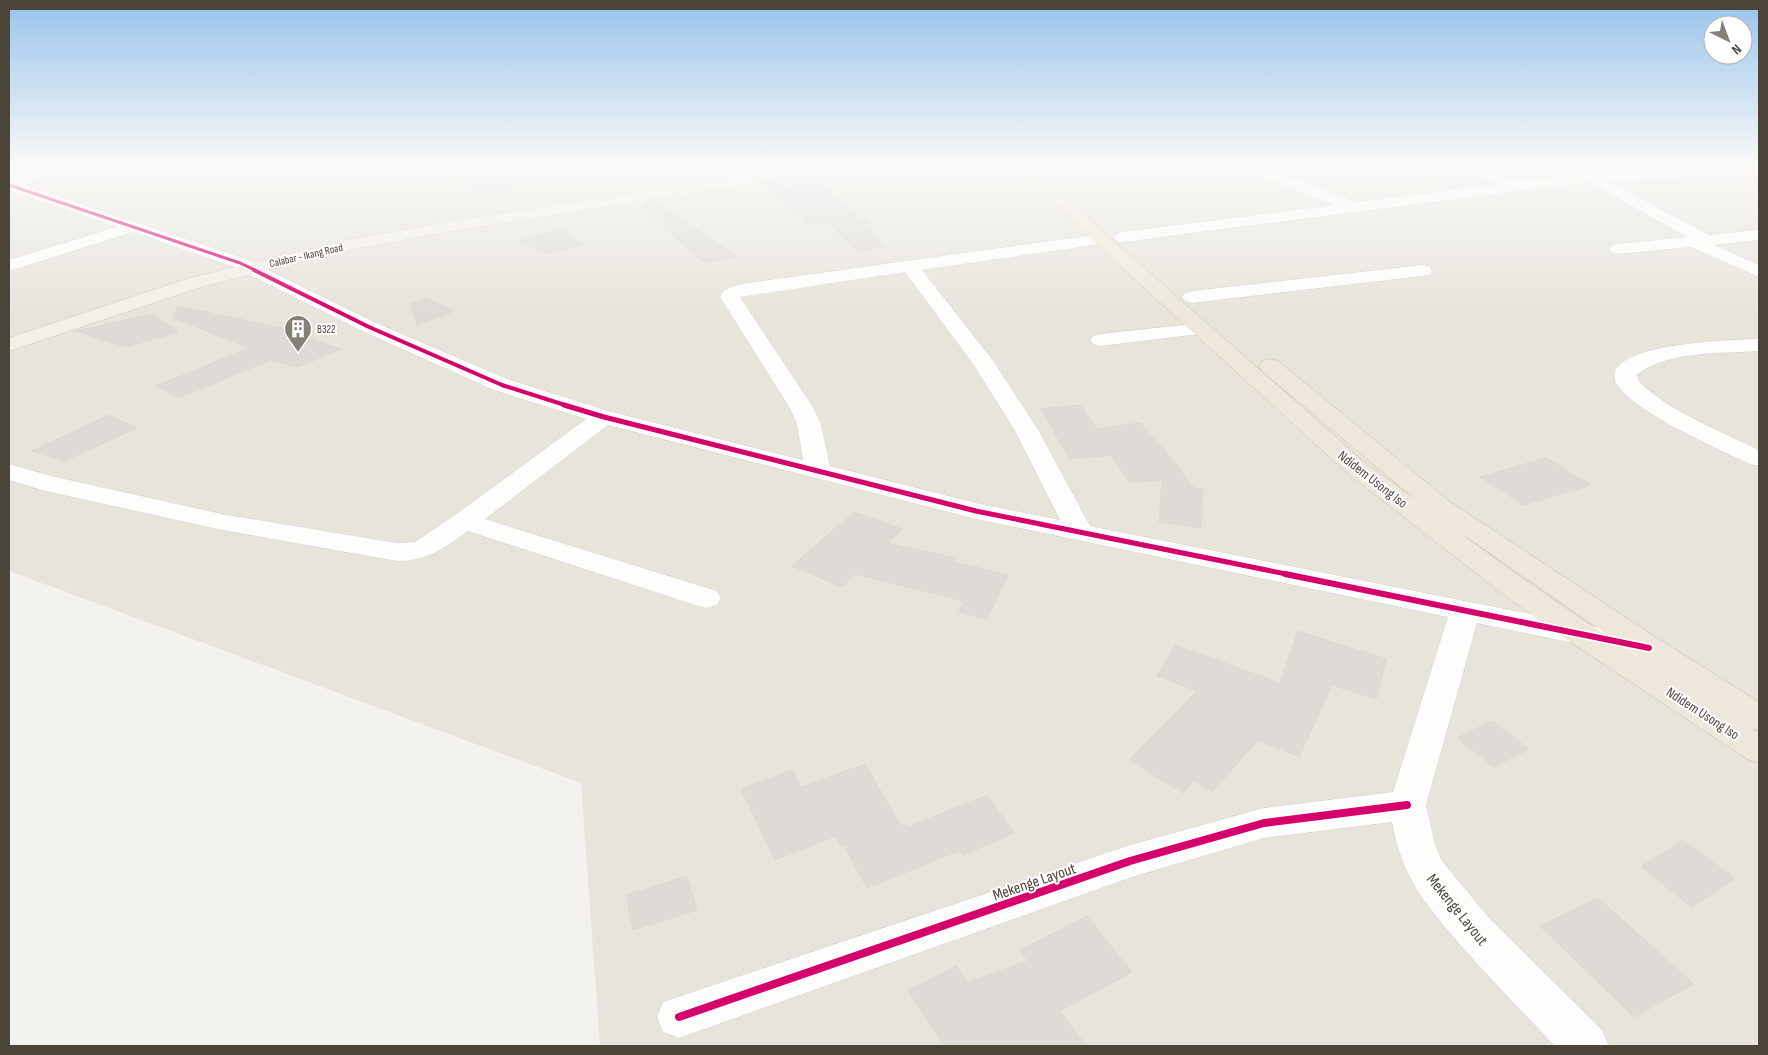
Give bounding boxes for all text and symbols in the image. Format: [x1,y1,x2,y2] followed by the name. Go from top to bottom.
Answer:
[1703,15,1753,65] north arrow
[1728,40,1745,58] text: N
[268,241,345,270] street label: Calabar - Ikang Road
[283,314,313,353] building icon: B322
[317,323,336,336] place label: B322
[1335,447,1411,512] street label: Ndidem Usong Iso
[1663,684,1743,743] street label: Ndidem Usong Iso
[990,859,1079,905] street label: Mekenge Layout
[1422,870,1492,950] street label: Mekenge Layout

